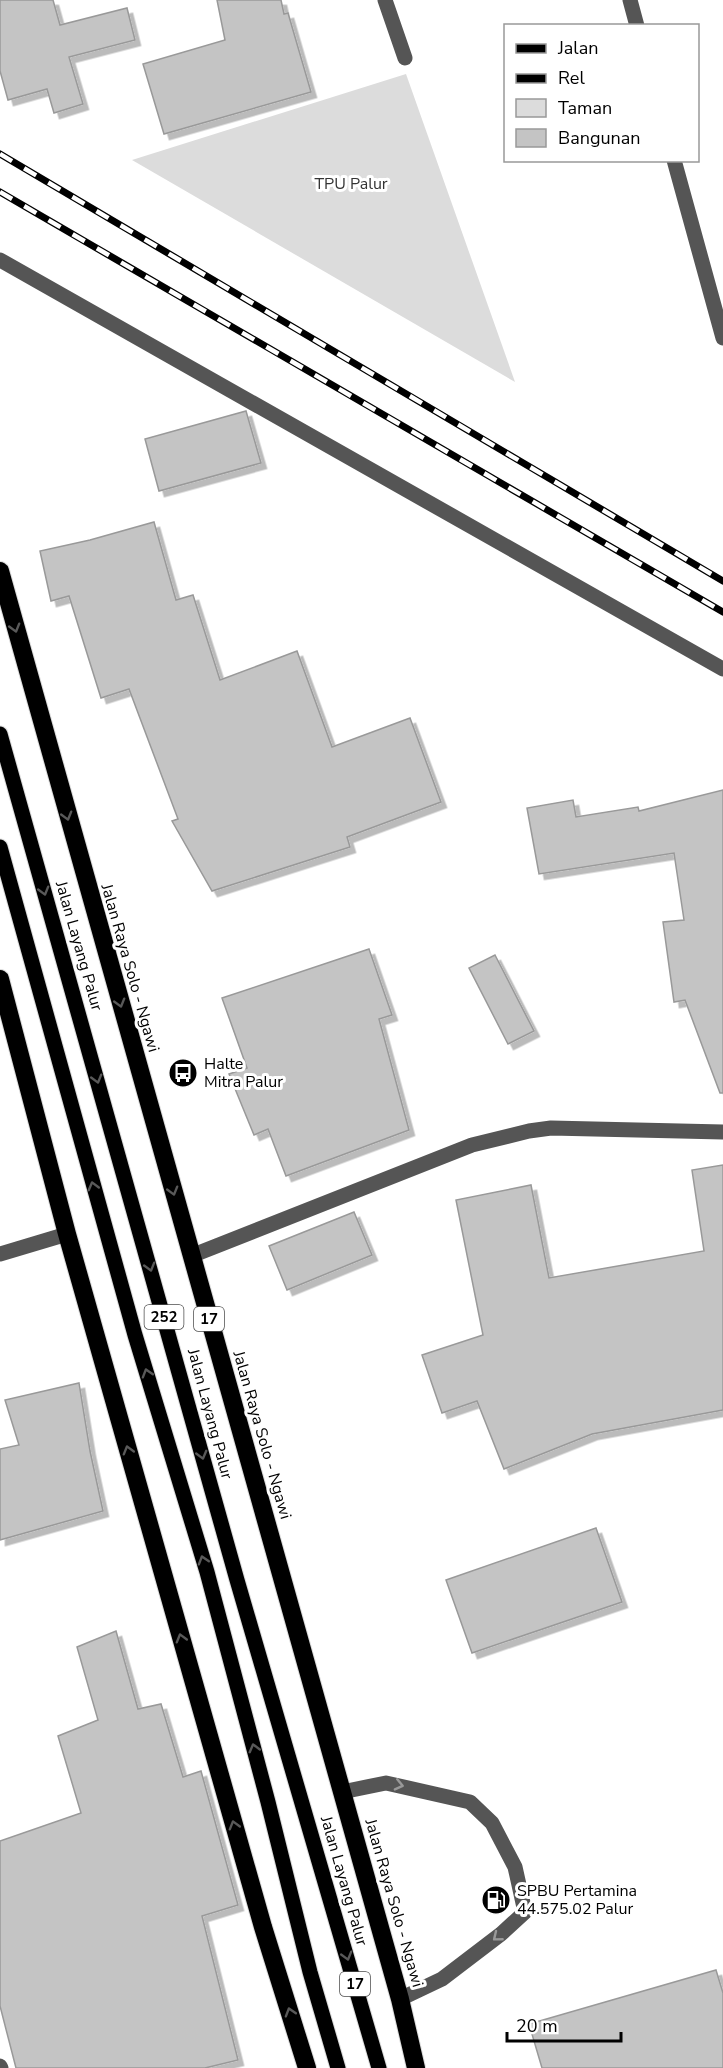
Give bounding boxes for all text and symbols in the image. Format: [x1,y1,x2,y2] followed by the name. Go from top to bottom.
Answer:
[504,24,699,162] legend
[557,36,598,60] text: Jalan
[558,66,585,90] text: Rel
[558,96,612,120] text: Taman
[558,126,641,150] text: Bangunan
[314,173,388,195] park label: TPU Palur
[8,622,20,633] one-way arrow
[60,810,73,820] one-way arrow
[50,878,108,1014] street label: Jalan Layang Palur
[95,880,165,1055] street label: Jalan Raya Solo - Ngawi
[37,886,50,896] one-way arrow
[113,997,125,1008] one-way arrow
[204,1053,283,1093] place label: Halte Mitra Palur
[167,1057,199,1089] bus stop icon: Halte Mitra Palur
[90,1073,102,1084] one-way arrow
[88,1181,101,1191] one-way arrow
[165,1186,178,1196] one-way arrow
[143,1261,155,1272] one-way arrow
[144,1305,184,1329] road number: 252
[194,1307,224,1331] road number: 17
[182,1345,238,1482] street label: Jalan Layang Palur
[227,1347,297,1522] street label: Jalan Raya Solo - Ngawi
[142,1368,154,1379] one-way arrow
[123,1445,135,1456] one-way arrow
[195,1449,208,1459] one-way arrow
[198,1555,210,1566] one-way arrow
[176,1633,188,1643] one-way arrow
[249,1743,261,1754] one-way arrow
[394,1778,404,1791] one-way arrow
[315,1813,373,1949] street label: Jalan Layang Palur
[359,1815,429,1990] street label: Jalan Raya Solo - Ngawi
[229,1820,241,1831] one-way arrow
[517,1880,637,1920] place label: SPBU Pertamina 44.575.02 Palur
[480,1884,512,1916] fuel station icon: SPBU Pertamina 44.575.02 Palur
[492,1930,503,1941] one-way arrow
[340,1950,352,1961] one-way arrow
[340,1972,370,1996] road number: 17
[507,2005,621,2043] scale bar
[284,2007,297,2018] one-way arrow
[516,2014,558,2038] text: 20 m

